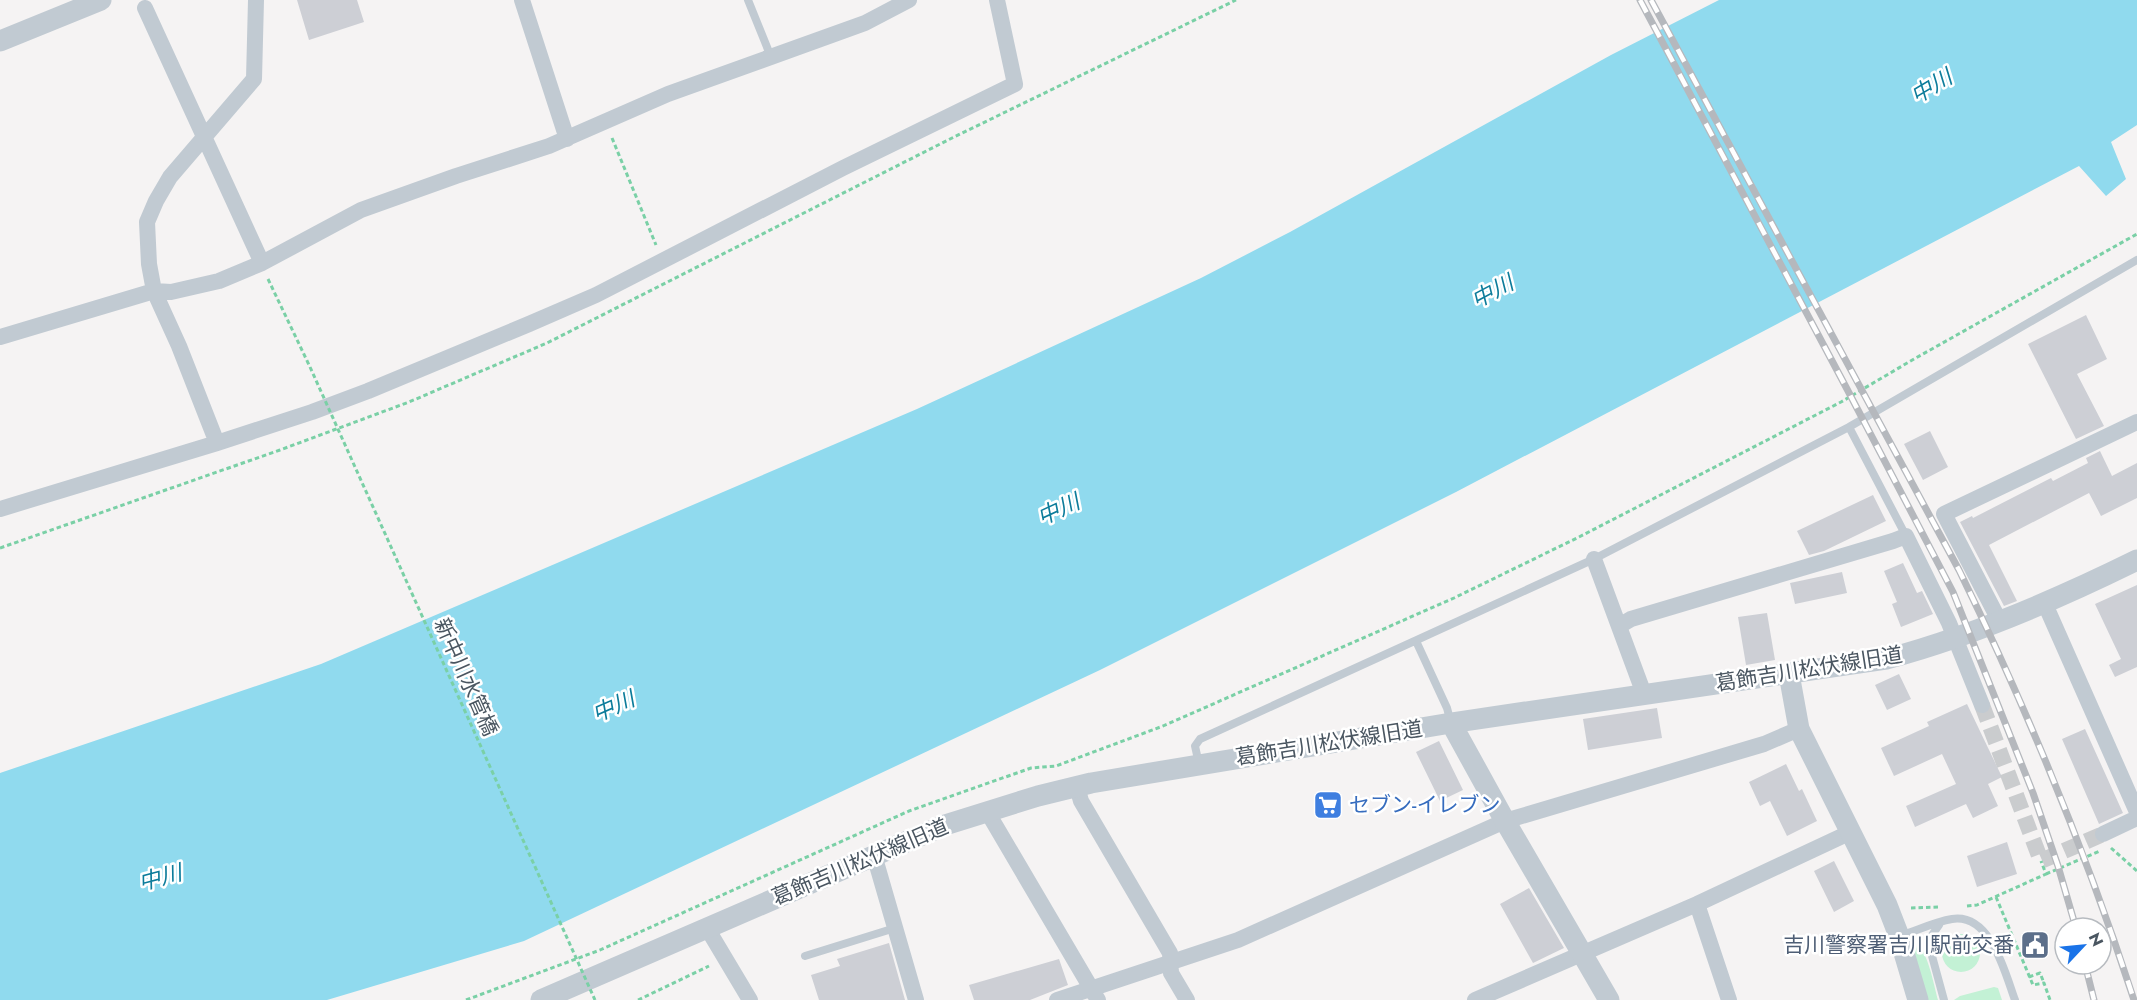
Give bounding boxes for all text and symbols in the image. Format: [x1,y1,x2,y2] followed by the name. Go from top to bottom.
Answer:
[1904,60,1960,111] water label: 中川
[1465,266,1521,315] water label: 中川
[1031,484,1087,533] water label: 中川
[427,613,505,741] street label: 新中川水管橋
[1713,639,1905,699] street label: 葛飾吉川松伏線旧道
[586,682,641,730] water label: 中川
[1233,713,1425,773] street label: 葛飾吉川松伏線旧道
[1312,789,1344,821] supermarket icon: セブン-イレブン
[1349,790,1500,820] place label: セブン-イレブン
[767,811,953,913] street label: 葛飾吉川松伏線旧道
[135,855,187,898] water label: 中川
[2053,916,2113,976] north arrow
[2019,929,2051,961] public building icon: 吉川警察署吉川駅前交番
[2083,929,2109,950] text: N
[1783,930,2014,960] place label: 吉川警察署吉川駅前交番

